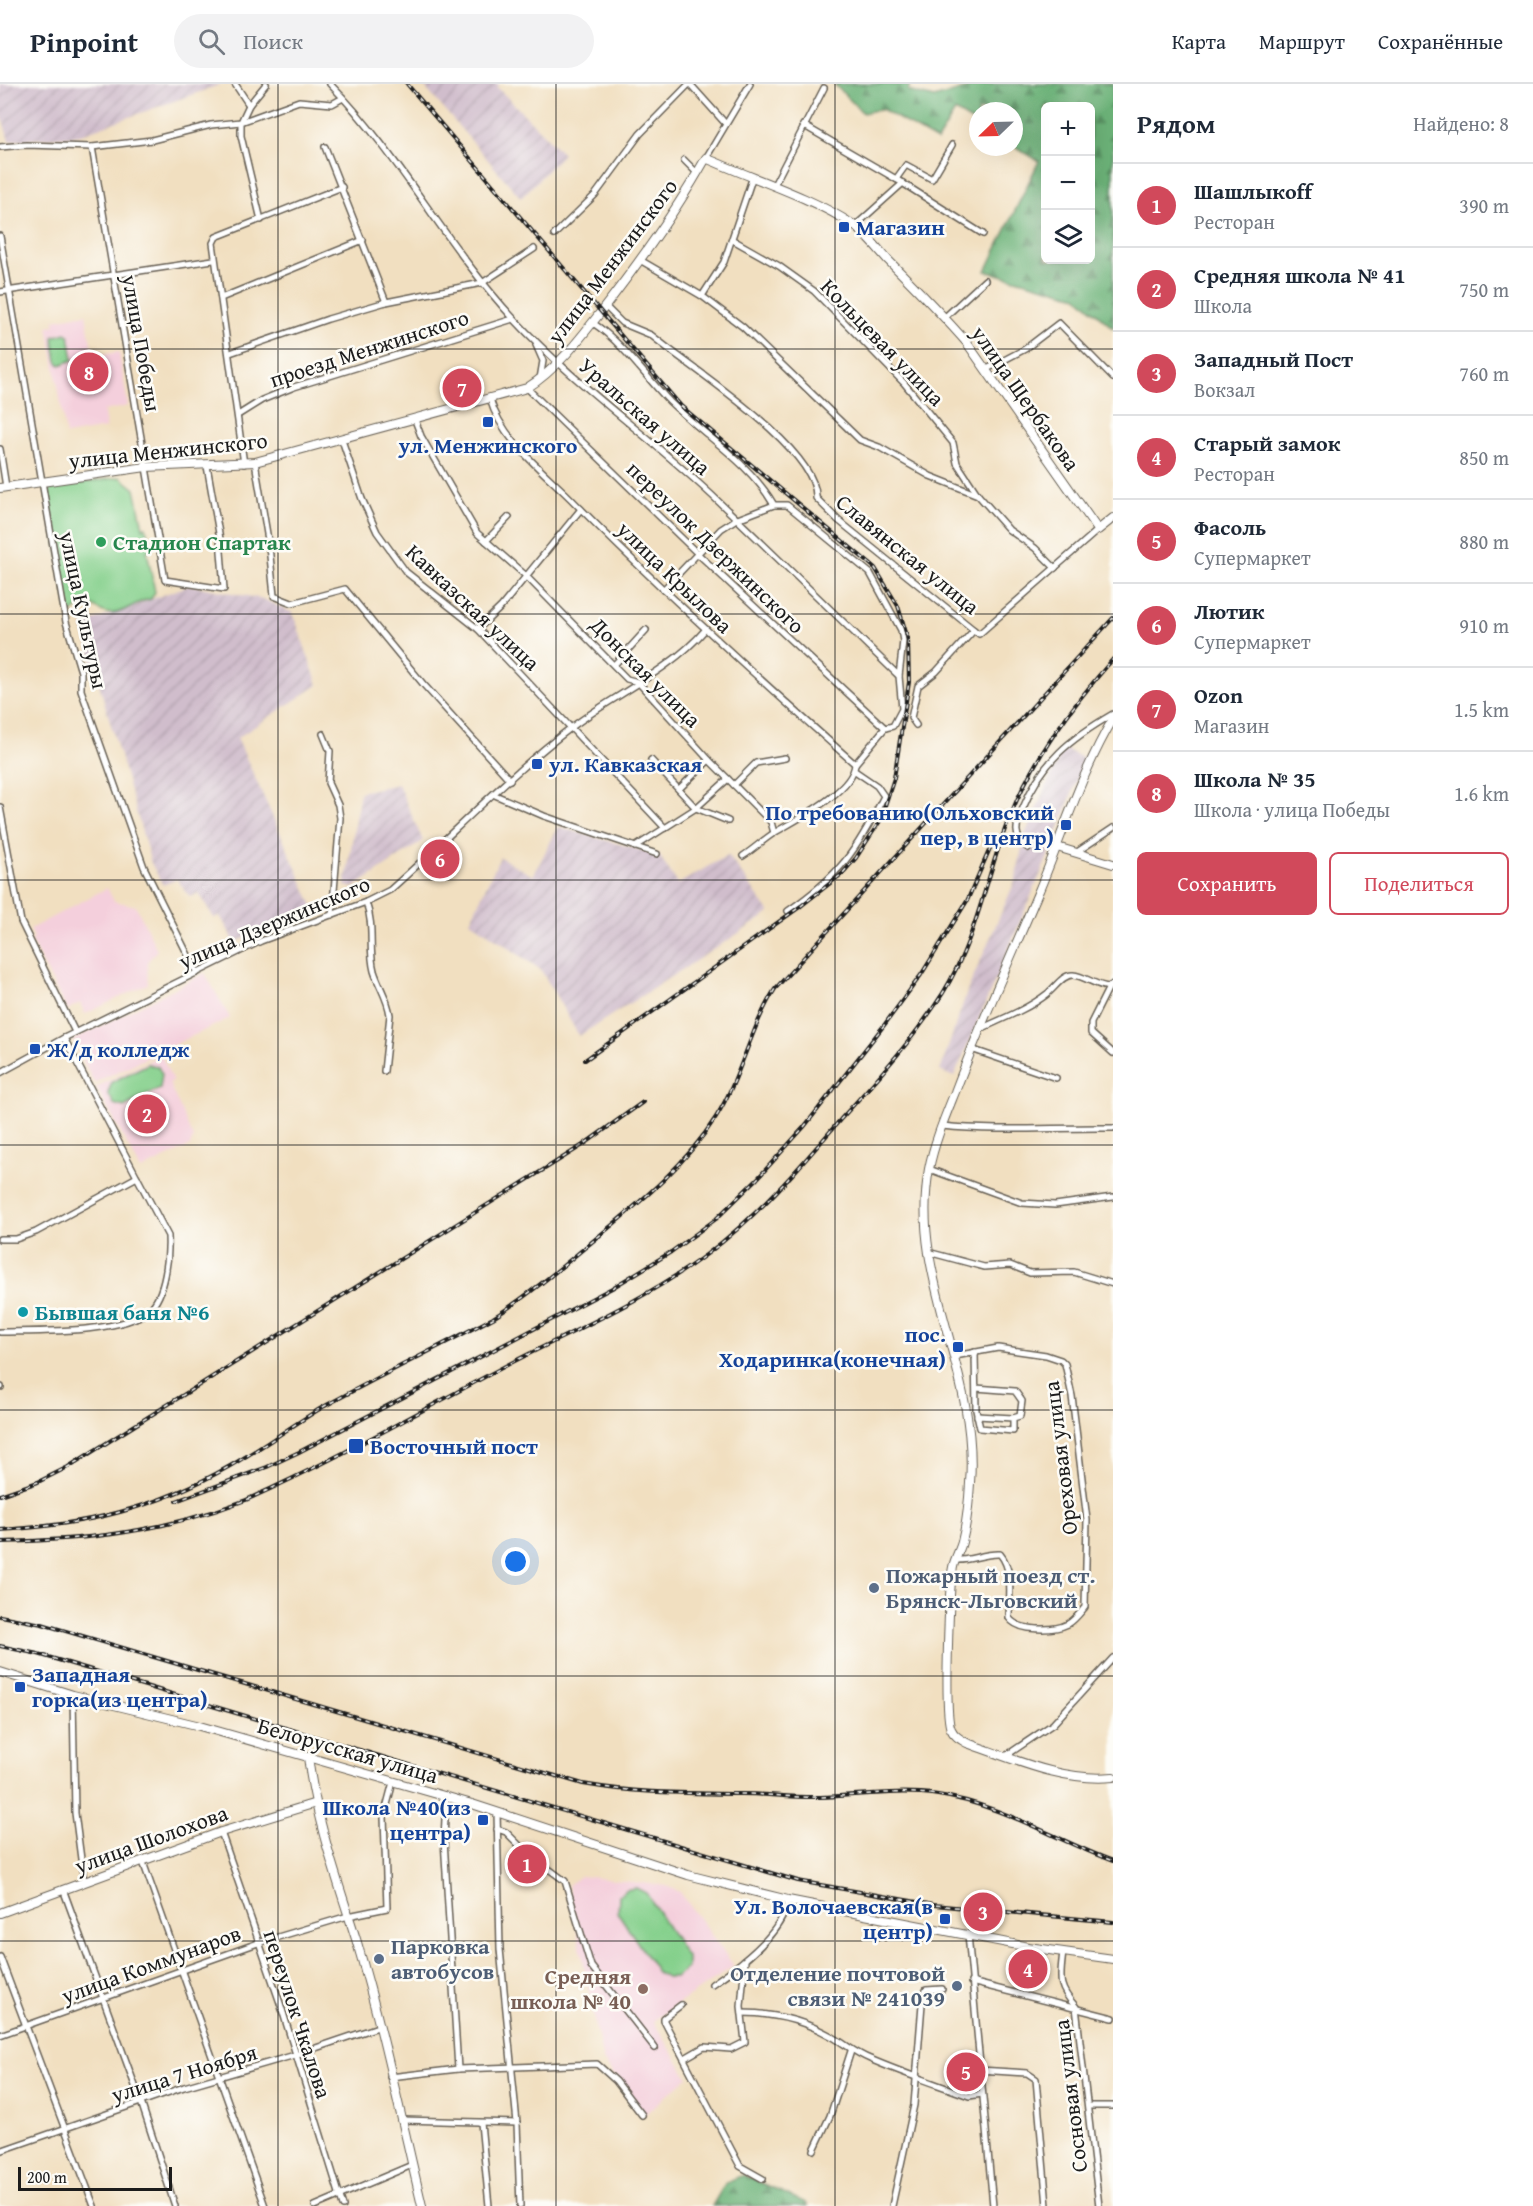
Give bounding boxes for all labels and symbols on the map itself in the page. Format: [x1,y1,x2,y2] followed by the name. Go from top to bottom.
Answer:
[969,102,1023,156] north arrow
[539,172,685,351] street label: улица Менжинского
[856,211,945,243] place label: Магазин
[837,220,851,234] marker: Магазин
[114,271,170,414] street label: улица Победы
[814,271,953,413] street label: Кольцевая улица
[265,301,473,395] street label: проезд Менжинского
[963,318,1088,478] street label: улица Щербакова
[70,350,109,394] pin: 8
[572,350,718,483] street label: Уральская улица
[442,366,482,410] pin: 7
[481,415,495,429] marker: ул. Менжинского
[66,424,269,476] street label: улица Менжинского
[397,429,578,461] place label: ул. Менжинского
[620,453,812,641] street label: переулок Дзержинского
[829,486,987,622] street label: Славянская улица
[609,513,740,641] street label: улица Крылова
[113,526,291,558] place label: Стадион Спартак
[51,527,116,692] street label: улица Культуры
[94,535,108,549] marker: Стадион Спартак
[399,536,548,678] street label: Кавказская улица
[583,609,709,735] street label: Донская улица
[548,748,703,780] place label: ул. Кавказская
[530,757,544,771] marker: ул. Кавказская
[766,796,1054,853] place label: По требованию(Ольховский пер, в центр)
[1059,818,1073,832] marker: По требованию(Ольховский пер, в центр)
[420,836,460,882] pin: 6
[172,867,375,977] street label: улица Дзержинского
[46,1033,190,1065] place label: Ж/д колледж
[28,1042,42,1056] marker: Ж/д колледж
[128,1092,166,1136] pin: 2
[35,1296,209,1328] place label: Бывшая баня №6
[16,1305,30,1319] marker: Бывшая баня №6
[719,1318,946,1375] place label: пос. Ходаринка(конечная)
[951,1340,965,1354] marker: пос. Ходаринка(конечная)
[1035,1379,1085,1537] street label: Ореховая улица
[370,1430,538,1462] place label: Восточный пост
[347,1437,365,1455] marker: Восточный пост
[501,1547,530,1576] your location
[886,1559,1095,1616] place label: Пожарный поезд ст. Брянск-Льговский
[867,1581,881,1595] marker: Пожарный поезд ст. Брянск-Льговский
[32,1658,208,1715] place label: Западная горка(из центра)
[13,1680,27,1694] marker: Западная горка(из центра)
[254,1709,442,1791] street label: Белорусская улица
[322,1791,471,1848] place label: Школа №40(из центра)
[69,1796,233,1882] street label: улица Шолохова
[476,1813,490,1827] marker: Школа №40(из центра)
[508,1842,546,1886] pin: 1
[734,1890,933,1947] place label: Ул. Волочаевская(в центр)
[964,1890,1002,1934] pin: 3
[938,1912,952,1926] marker: Ул. Волочаевская(в центр)
[56,1917,245,2012] street label: улица Коммунаров
[256,1925,341,2103] street label: переулок Чкалова
[391,1930,494,1987] place label: Парковка автобусов
[1008,1946,1048,1992] pin: 4
[372,1952,386,1966] marker: Парковка автобусов
[730,1957,945,2014] place label: Отделение почтовой связи № 241039
[510,1960,631,2017] place label: Средняя школа № 40
[950,1979,964,1993] marker: Отделение почтовой связи № 241039
[636,1982,650,1996] marker: Средняя школа № 40
[1045,2017,1095,2174] street label: Сосновая улица
[106,2036,261,2111] street label: улица 7 Ноября
[946,2050,986,2094] pin: 5
[18,2164,172,2192] scale bar

